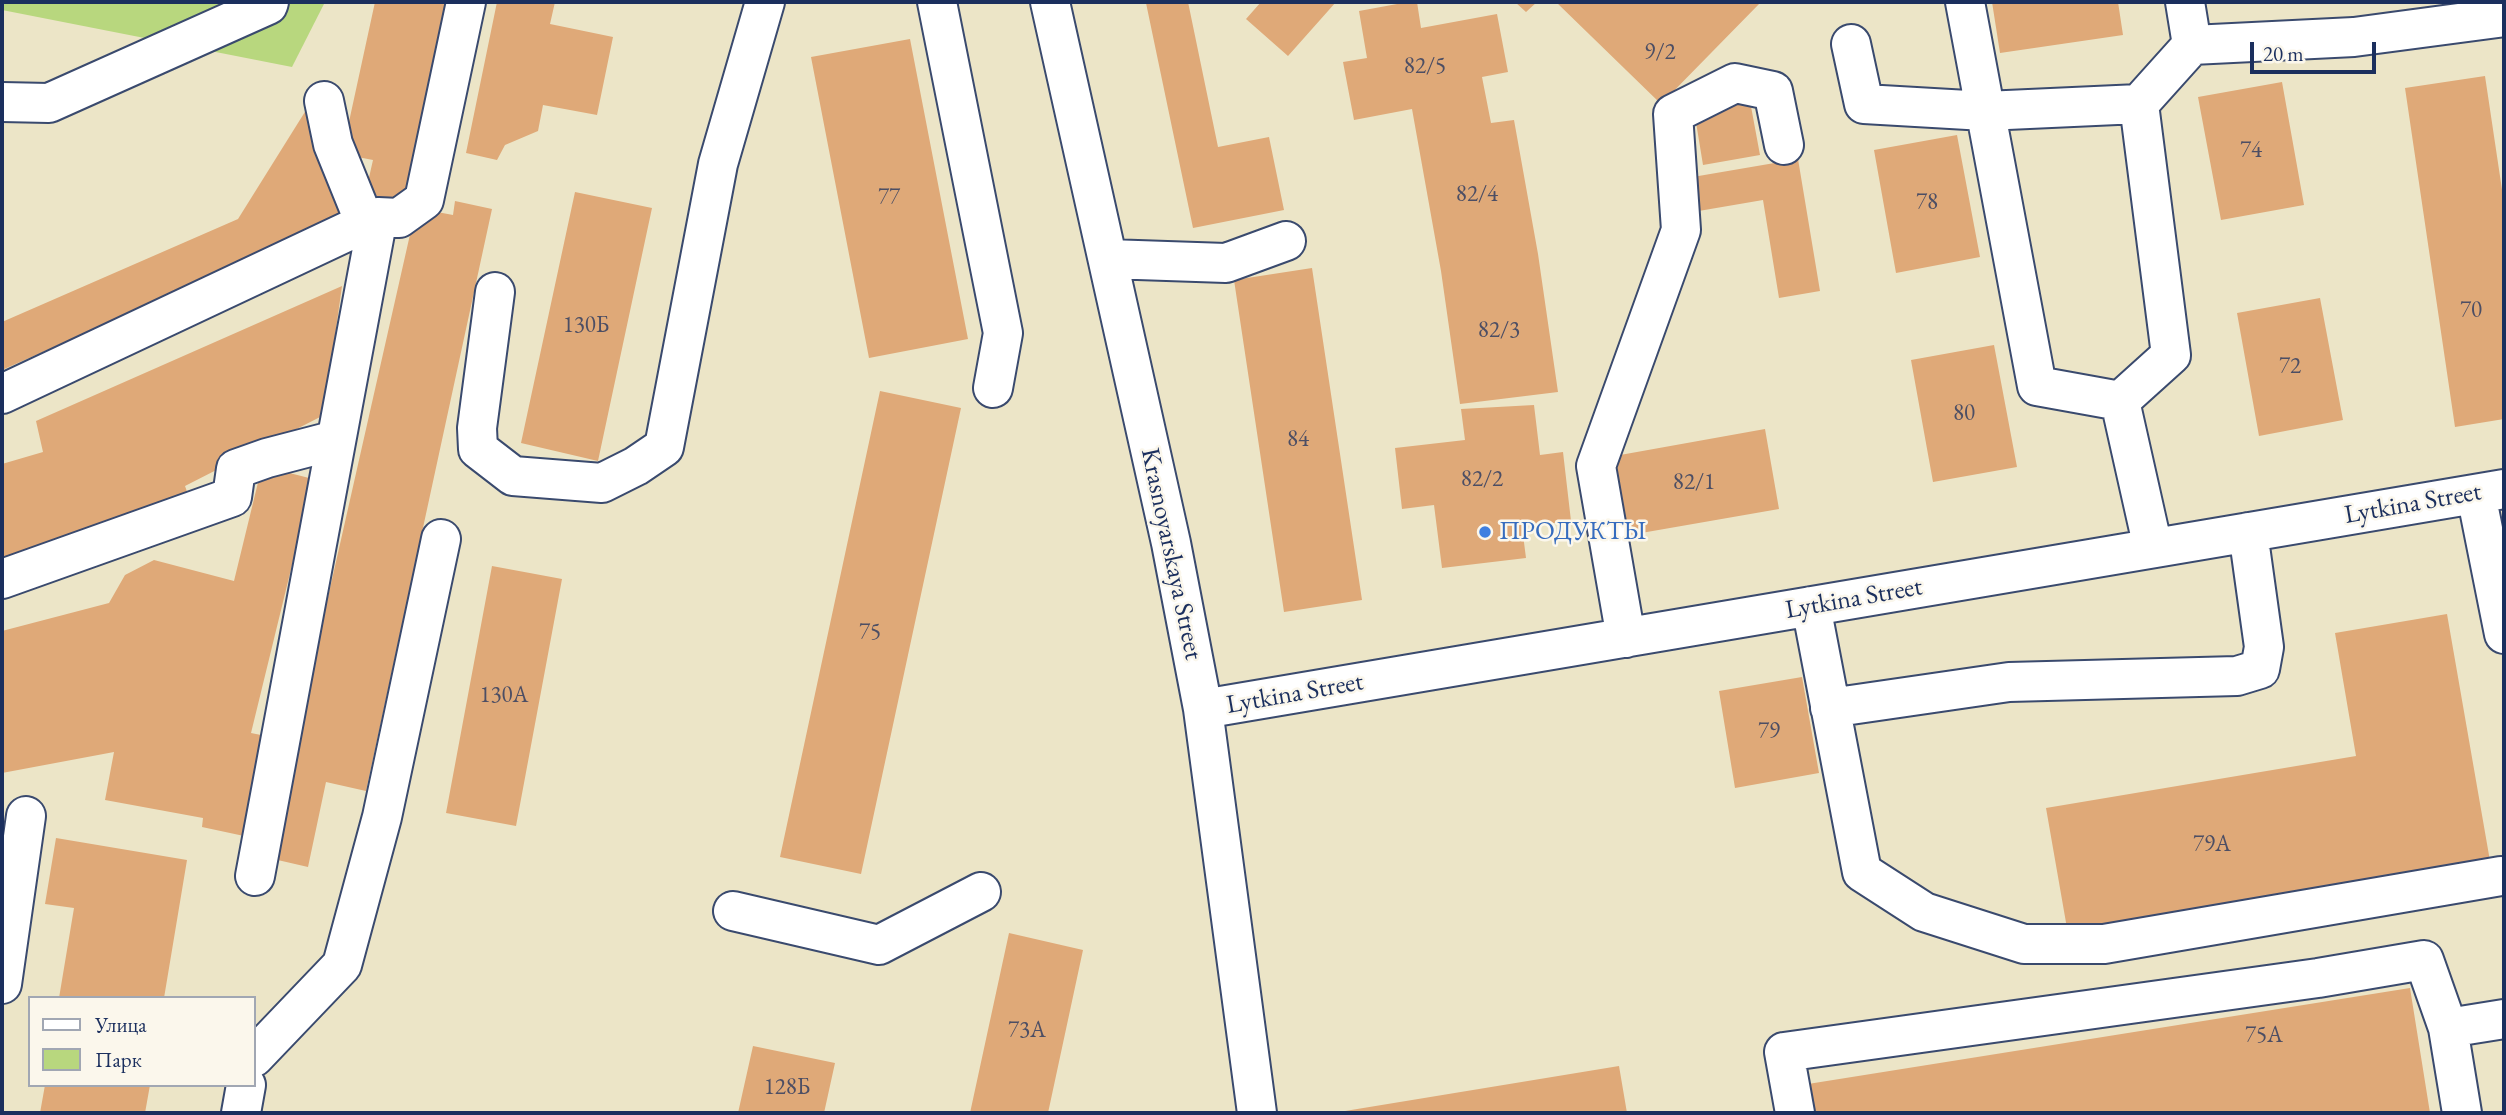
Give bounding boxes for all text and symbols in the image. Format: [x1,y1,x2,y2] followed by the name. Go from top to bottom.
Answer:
[2254,28,2380,72] scale bar
[1644,39,1676,67] house number: 9/2
[2263,40,2304,67] text: 20 m
[1404,53,1446,81] house number: 82/5
[2240,137,2262,165] house number: 74
[1456,181,1498,209] house number: 82/4
[878,184,900,212] house number: 77
[1916,189,1938,217] house number: 78
[2460,297,2482,325] house number: 70
[563,312,609,340] house number: 130Б
[1478,317,1520,345] house number: 82/3
[2279,353,2301,381] house number: 72
[1953,400,1975,428] house number: 80
[1287,426,1309,454] house number: 84
[1133,445,1209,663] street label: Krasnoyarskaya Street
[1461,466,1503,494] house number: 82/2
[1673,469,1715,497] house number: 82/1
[2342,477,2484,531] street label: Lytkina Street
[1499,516,1646,548] place label: ПРОДУКТЫ
[1477,524,1493,540] marker: ПРОДУКТЫ
[1783,572,1925,626] street label: Lytkina Street
[859,619,881,647] house number: 75
[1224,667,1366,721] street label: Lytkina Street
[479,682,529,710] house number: 130А
[1758,718,1780,746] house number: 79
[2193,831,2231,859] house number: 79А
[28,996,256,1087] legend
[95,1011,147,1038] text: Улица
[1008,1017,1046,1045] house number: 73А
[2245,1022,2283,1050] house number: 75А
[95,1046,142,1073] text: Парк
[764,1074,810,1102] house number: 128Б

